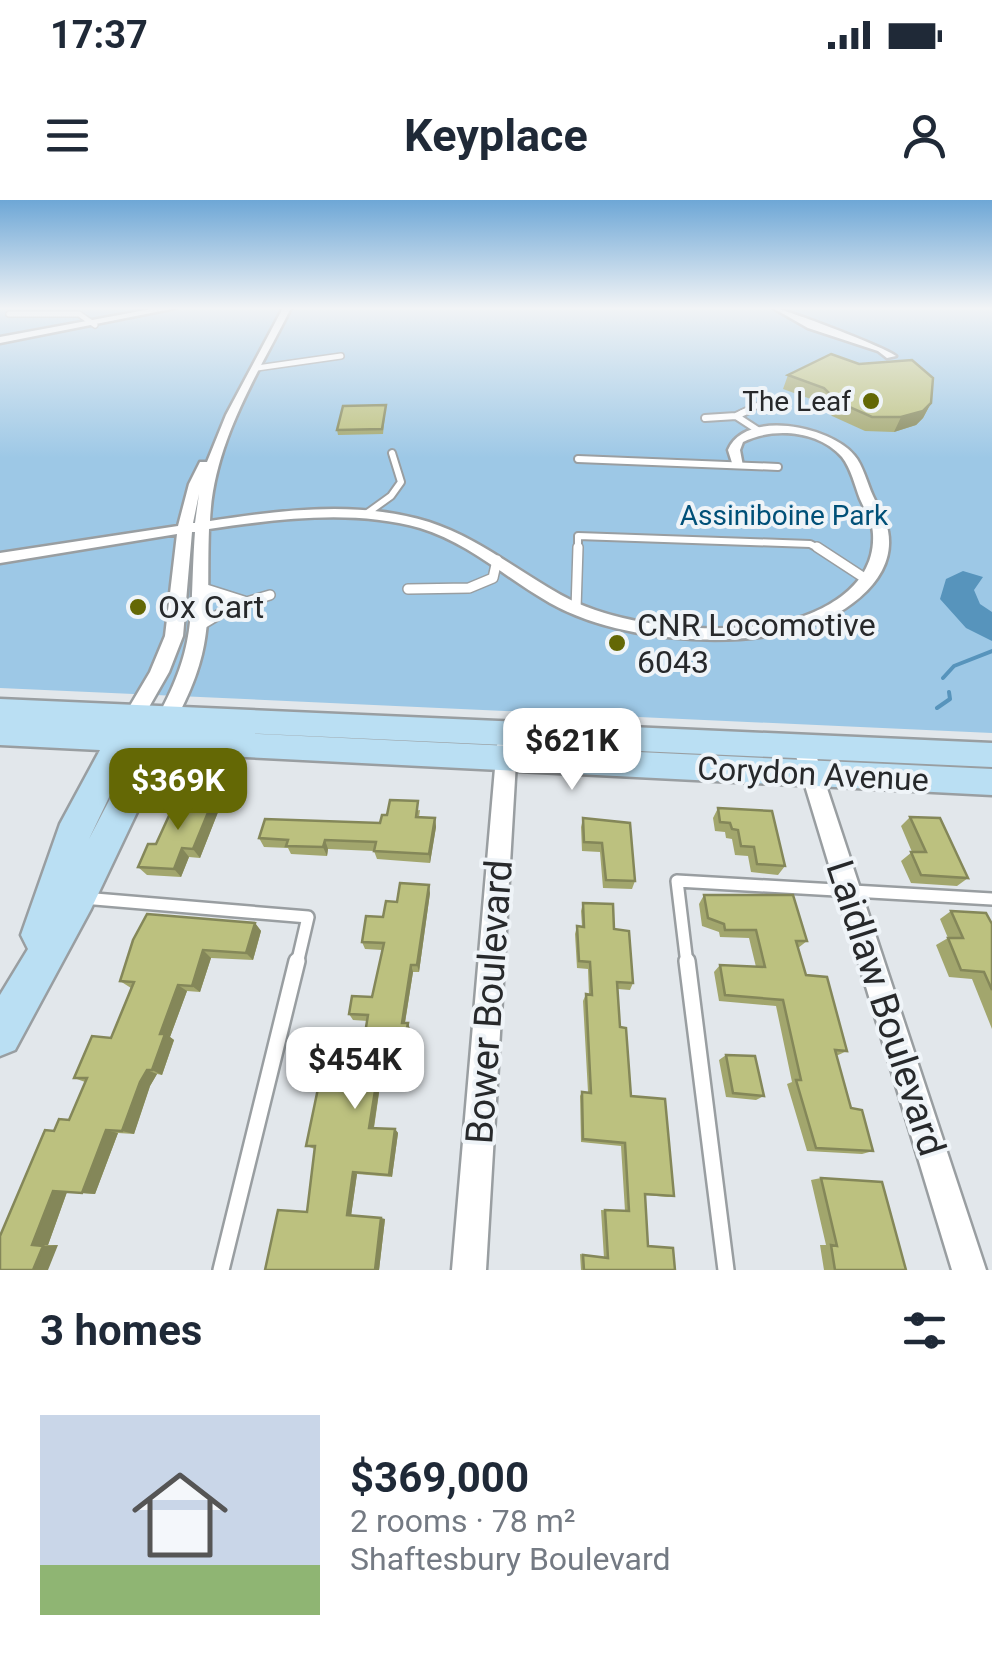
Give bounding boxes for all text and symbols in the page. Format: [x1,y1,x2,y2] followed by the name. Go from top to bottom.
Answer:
[50,13,148,57] text: 17:37
[40,108,95,163] icon: menu
[897,108,952,163] icon: person
[404,109,588,162] text: Keyplace
[742,385,851,418] place label: The Leaf
[860,390,882,412] marker: The Leaf
[680,499,889,532] park label: Assiniboine Park
[158,588,264,626] place label: Ox Cart
[127,596,149,618] marker: Ox Cart
[637,606,876,681] place label: CNR Locomotive 6043
[606,632,628,654] marker: CNR Locomotive 6043
[502,708,642,793] pin: $621K
[525,721,619,759] text: $621K
[108,748,248,833] pin: $369K
[696,749,930,799] street label: Corydon Avenue
[131,761,225,799] text: $369K
[818,855,954,1161] street label: Laidlaw Boulevard
[457,859,521,1145] street label: Bower Boulevard
[285,1027,425,1112] pin: $454K
[308,1040,402,1078] text: $454K
[897,1303,952,1358] icon: filters
[40,1306,202,1355] text: 3 homes
[350,1453,529,1502] text: $369,000
[120,1455,240,1575] icon: home
[350,1502,575,1540] text: 2 rooms · 78 m²
[350,1540,671,1578] text: Shaftesbury Boulevard

